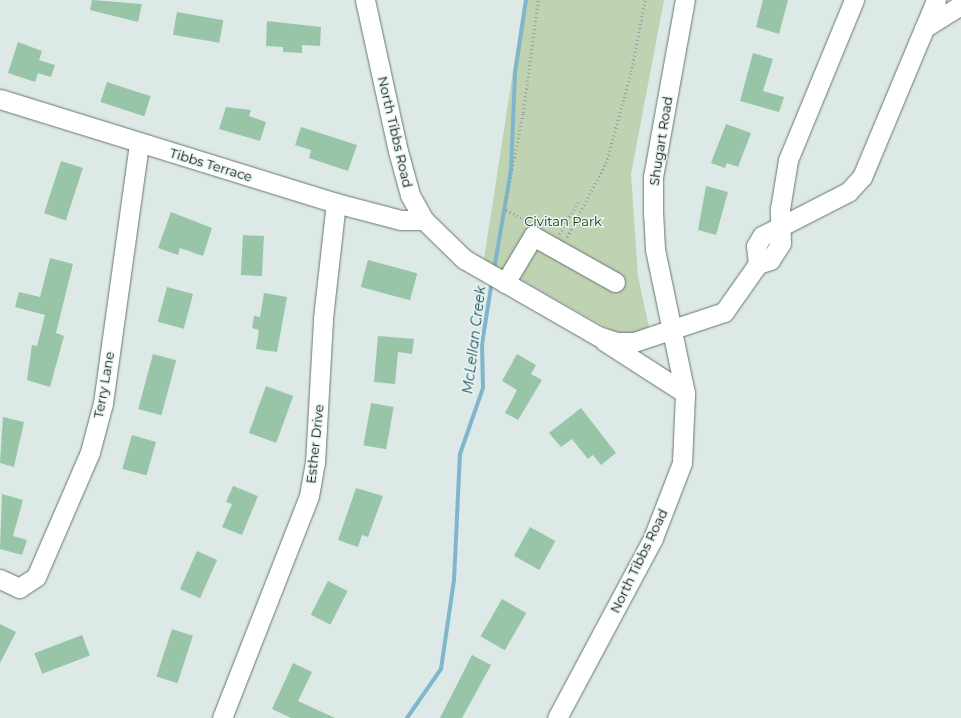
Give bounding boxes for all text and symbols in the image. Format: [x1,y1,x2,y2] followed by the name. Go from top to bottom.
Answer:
[375,75,415,189] street label: North Tibbs Road
[646,95,676,187] street label: Shugart Road
[168,145,254,185] street label: Tibbs Terrace
[524,213,602,229] park label: Civitan Park
[459,285,489,395] water label: McLellan Creek
[90,351,118,419] street label: Terry Lane
[303,404,327,484] street label: Esther Drive
[607,506,671,616] street label: North Tibbs Road

